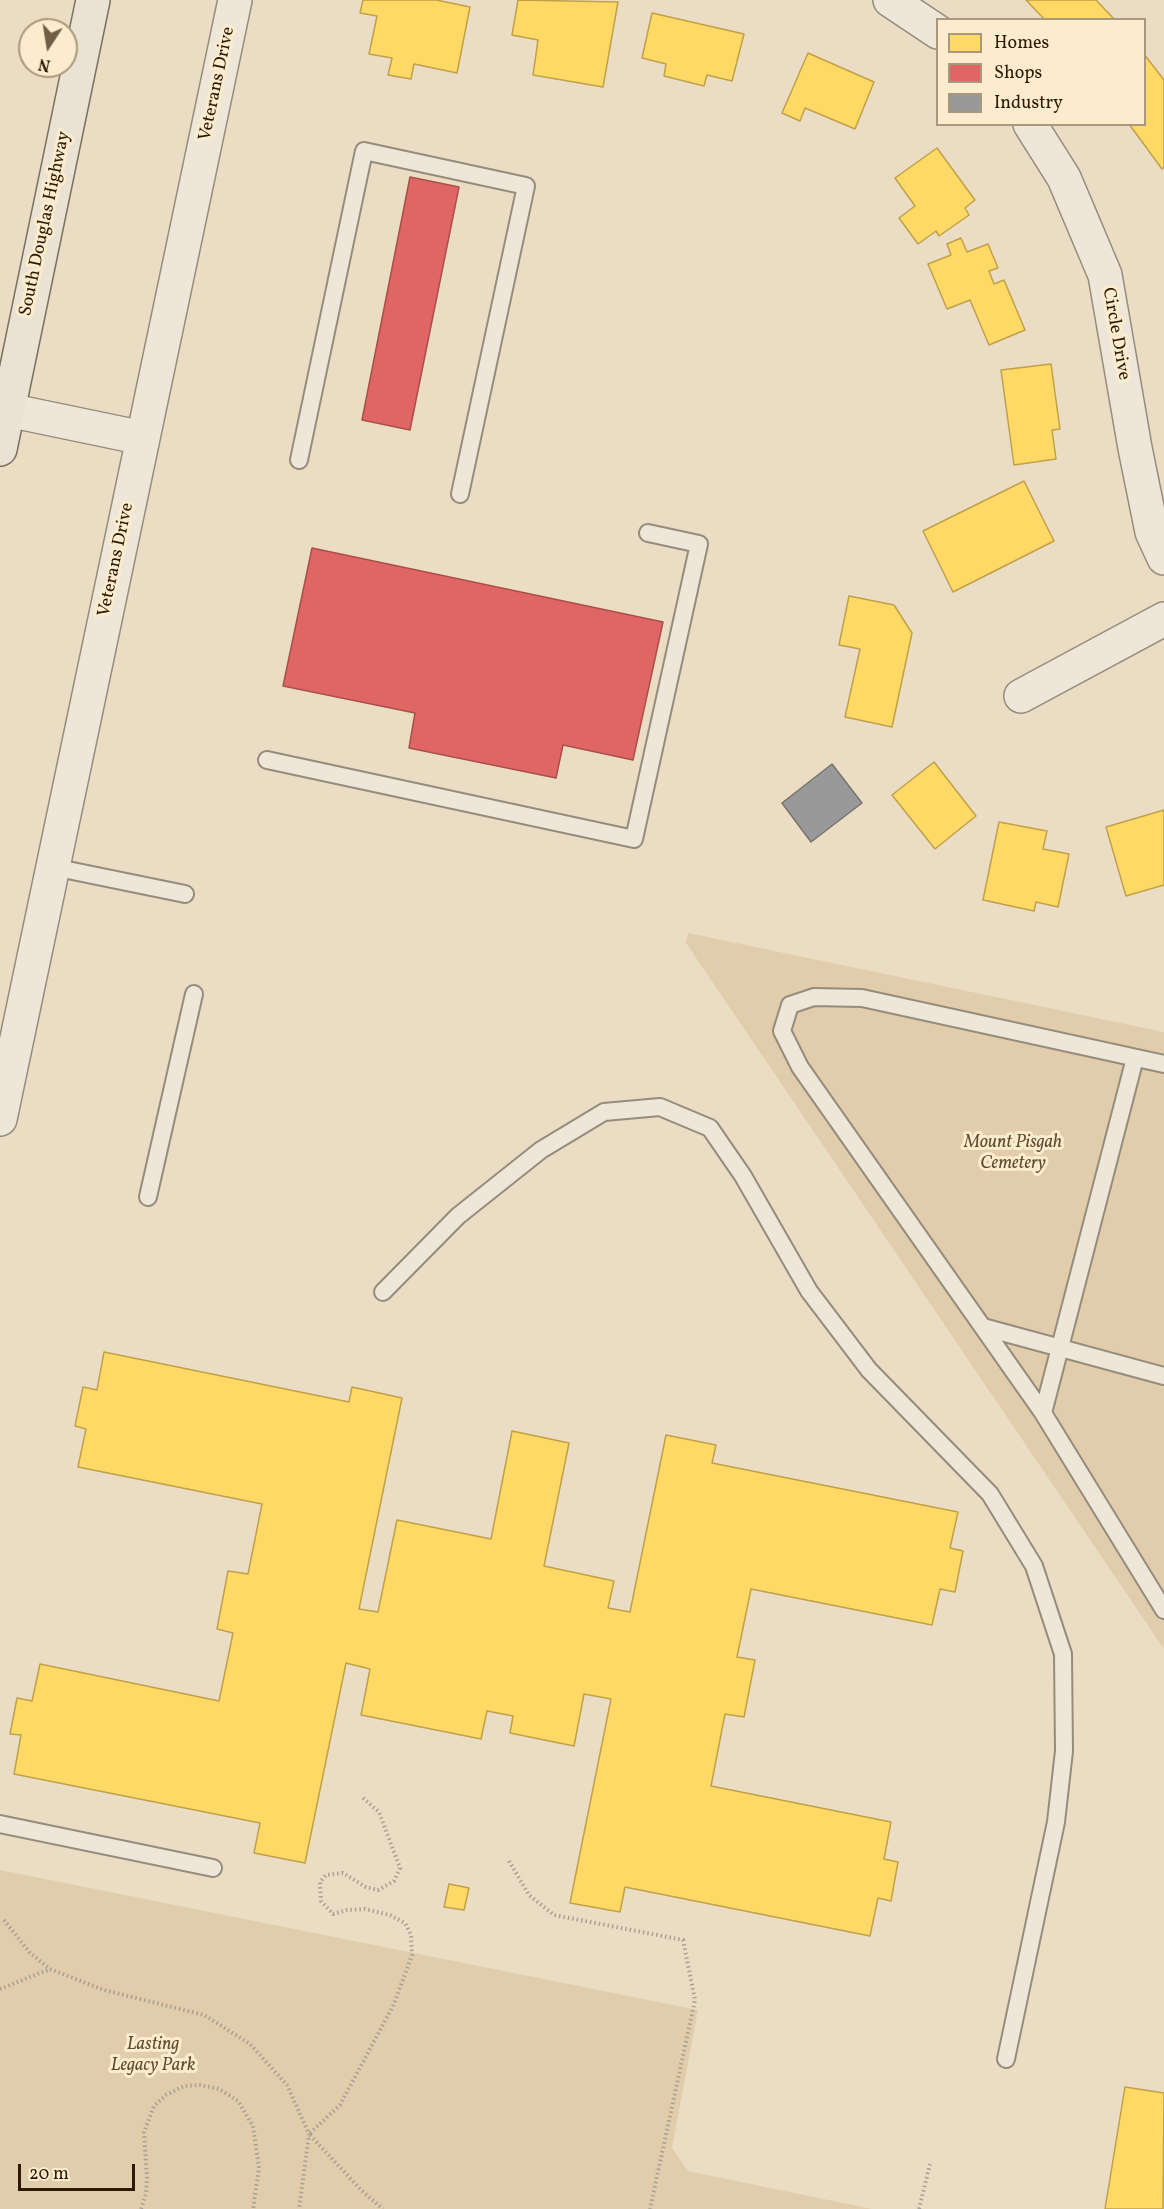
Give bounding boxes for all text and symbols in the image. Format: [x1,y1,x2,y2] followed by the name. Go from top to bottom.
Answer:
[18,18,78,78] north arrow
[936,18,1146,126] legend
[195,25,241,143] street label: Veterans Drive
[994,31,1049,56] text: Homes
[37,52,53,76] text: N
[994,61,1042,86] text: Shops
[994,91,1063,116] text: Industry
[16,130,76,318] street label: South Douglas Highway
[1096,286,1134,382] street label: Circle Drive
[94,501,140,619] street label: Veterans Drive
[964,1133,1062,1176] park label: Mount Pisgah Cemetery
[111,2035,195,2078] park label: Lasting Legacy Park
[21,2152,138,2190] scale bar
[29,2162,69,2187] text: 20 m

